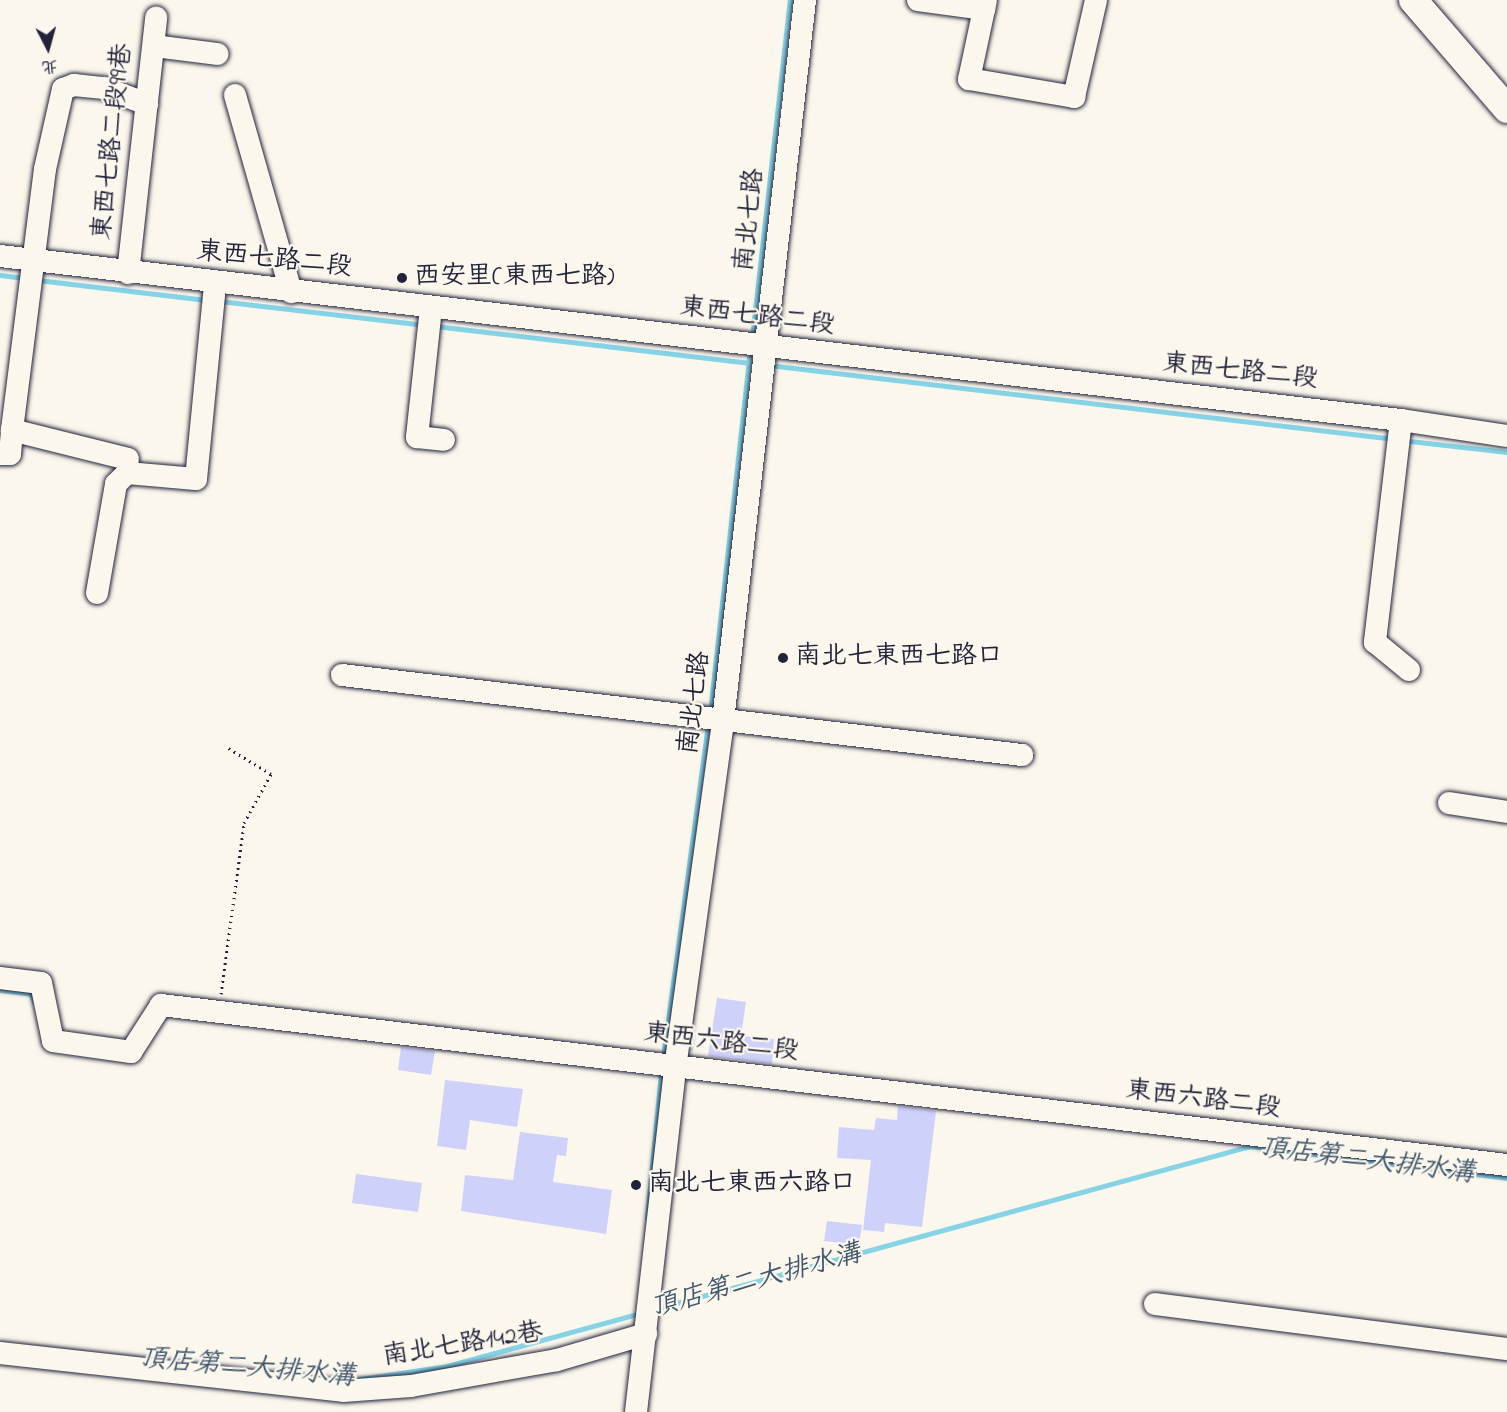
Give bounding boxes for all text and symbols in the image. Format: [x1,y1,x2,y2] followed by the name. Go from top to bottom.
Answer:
[18,18,78,78] north arrow
[88,42,140,242] street label: 東西七路二段99巷
[41,53,59,79] text: 北
[730,167,772,273] street label: 南北七路
[195,237,353,285] street label: 東西七路二段
[414,262,615,294] place label: 西安里(東西七路)
[395,271,409,285] marker: 西安里(東西七路)
[678,293,836,343] street label: 東西七路二段
[1161,349,1319,397] street label: 東西七路二段
[795,642,1003,674] place label: 南北七東西七路口
[674,649,718,757] street label: 南北七路
[776,651,790,665] marker: 南北七東西七路口
[642,1019,800,1069] street label: 東西六路二段
[1124,1076,1282,1126] street label: 東西六路二段
[1258,1132,1476,1190] water label: 頂店第二大排水溝
[648,1169,856,1201] place label: 南北七東西六路口
[629,1178,643,1192] marker: 南北七東西六路口
[647,1237,865,1325] water label: 頂店第二大排水溝
[381,1318,545,1374] street label: 南北七路142巷
[138,1342,356,1394] water label: 頂店第二大排水溝

